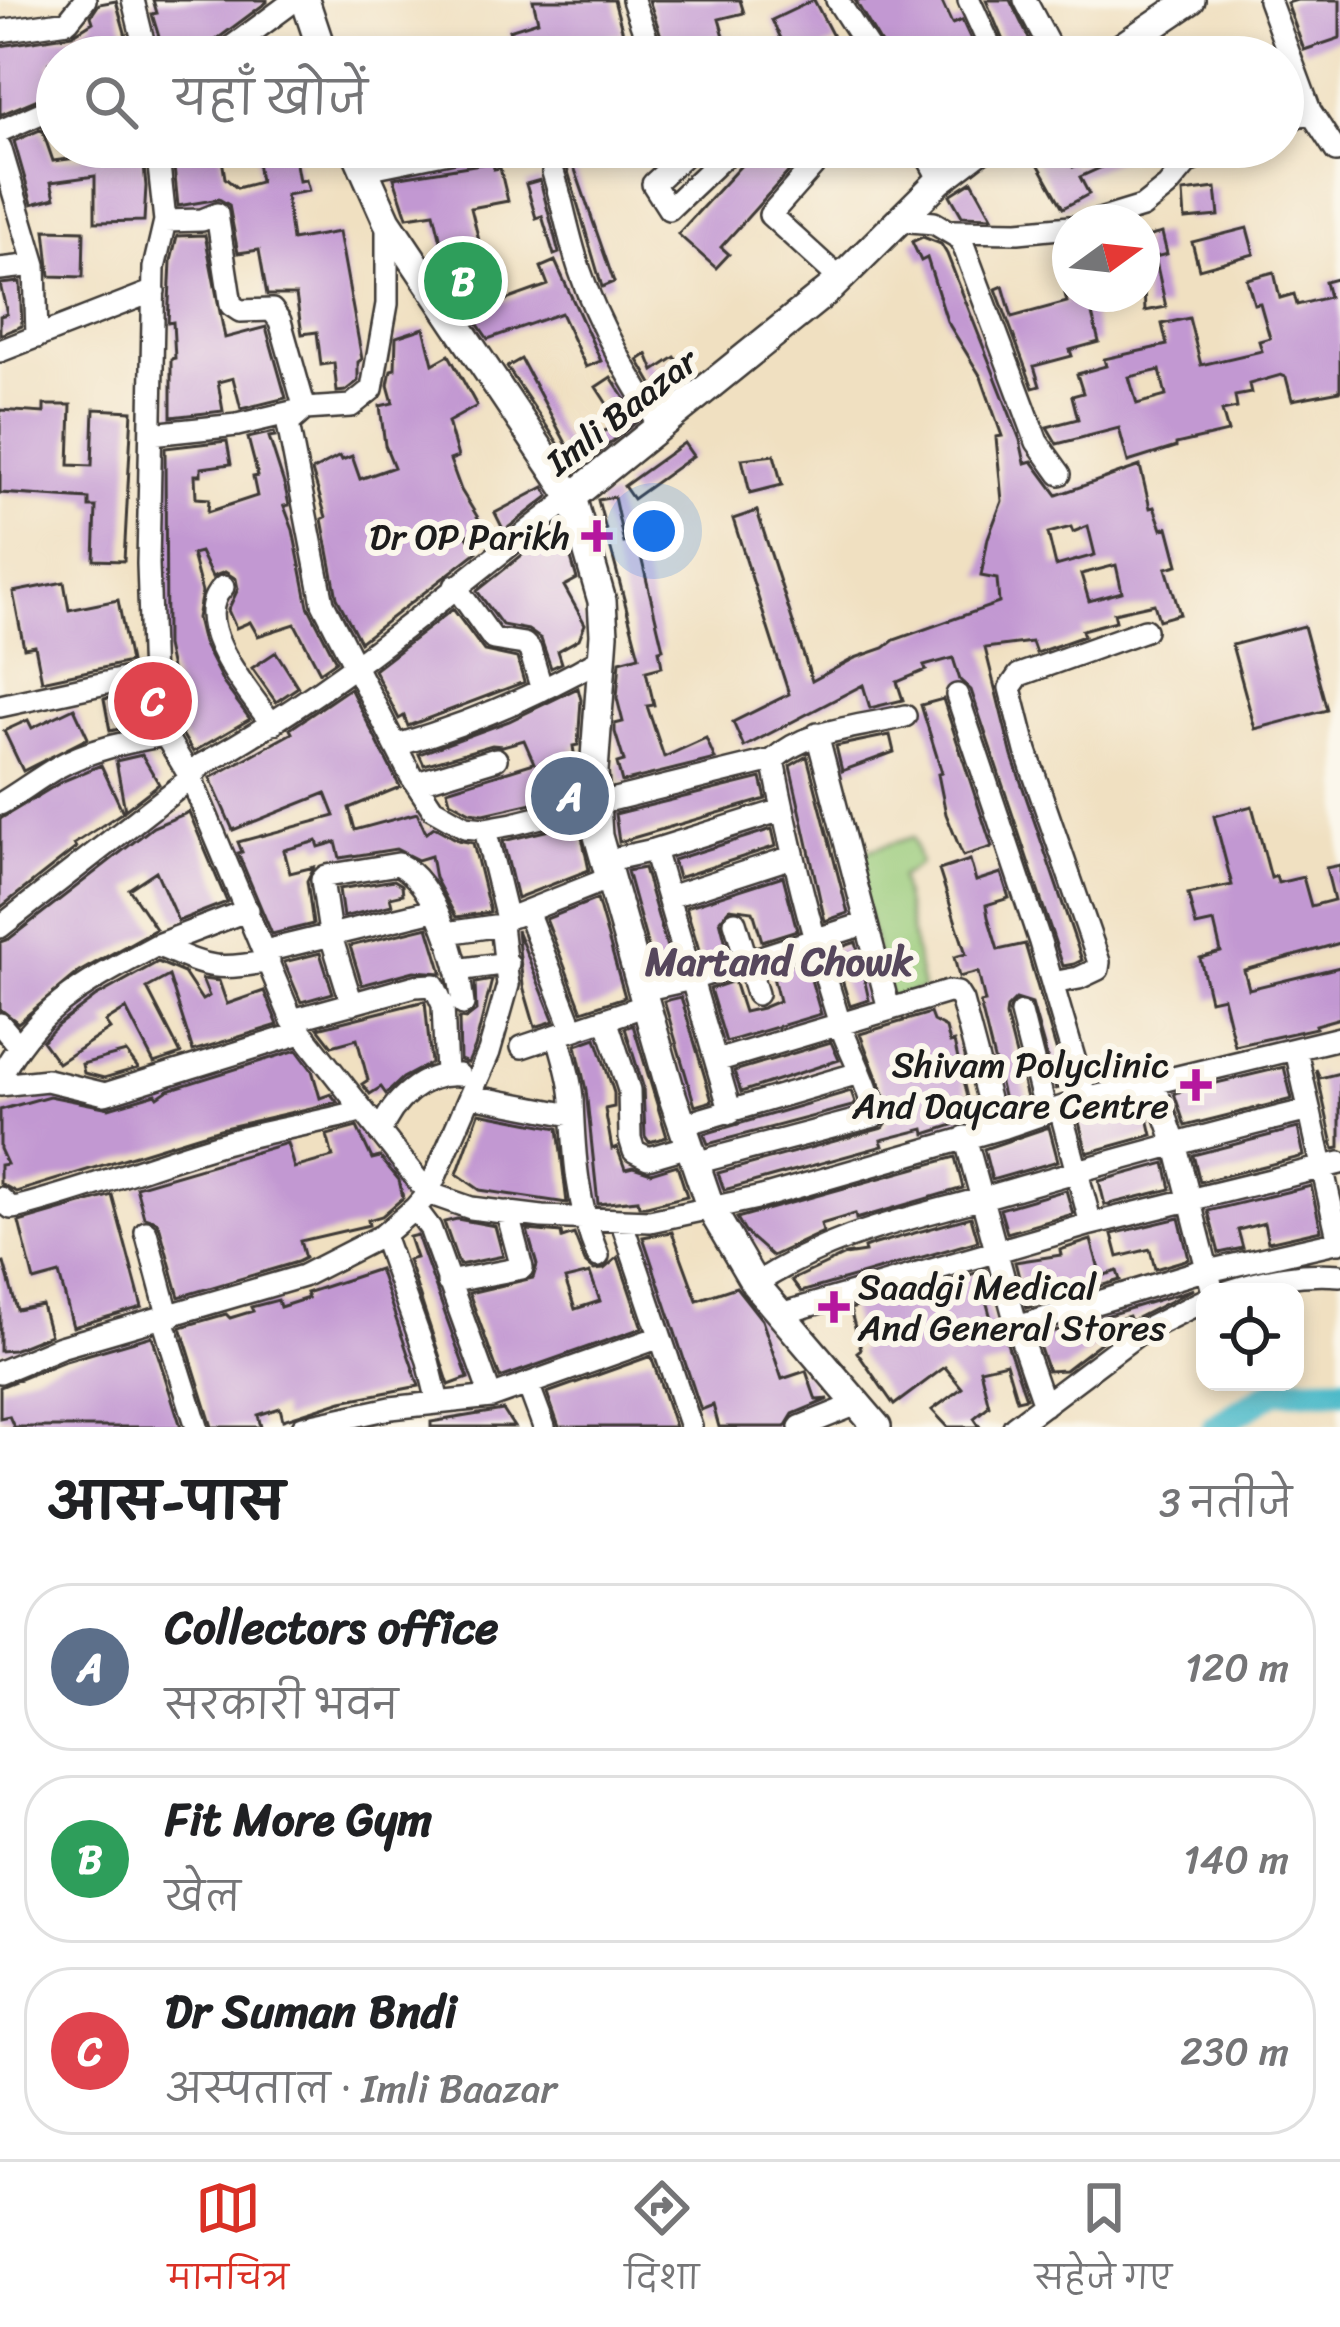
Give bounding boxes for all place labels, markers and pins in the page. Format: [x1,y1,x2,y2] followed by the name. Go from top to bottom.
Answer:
[424,236,502,326] pin: B
[369,505,570,569] place label: Dr OP Parikh
[581,520,613,552] marker: Dr OP Parikh
[114,656,192,746] pin: C
[531,751,609,841] pin: A
[852,1033,1169,1138] place label: Shivam Polyclinic And Daycare Centre
[1180,1069,1212,1101] marker: Shivam Polyclinic And Daycare Centre
[857,1255,1166,1360] place label: Saadgi Medical And General Stores
[821,1294,847,1320] marker: Saadgi Medical And General Stores

